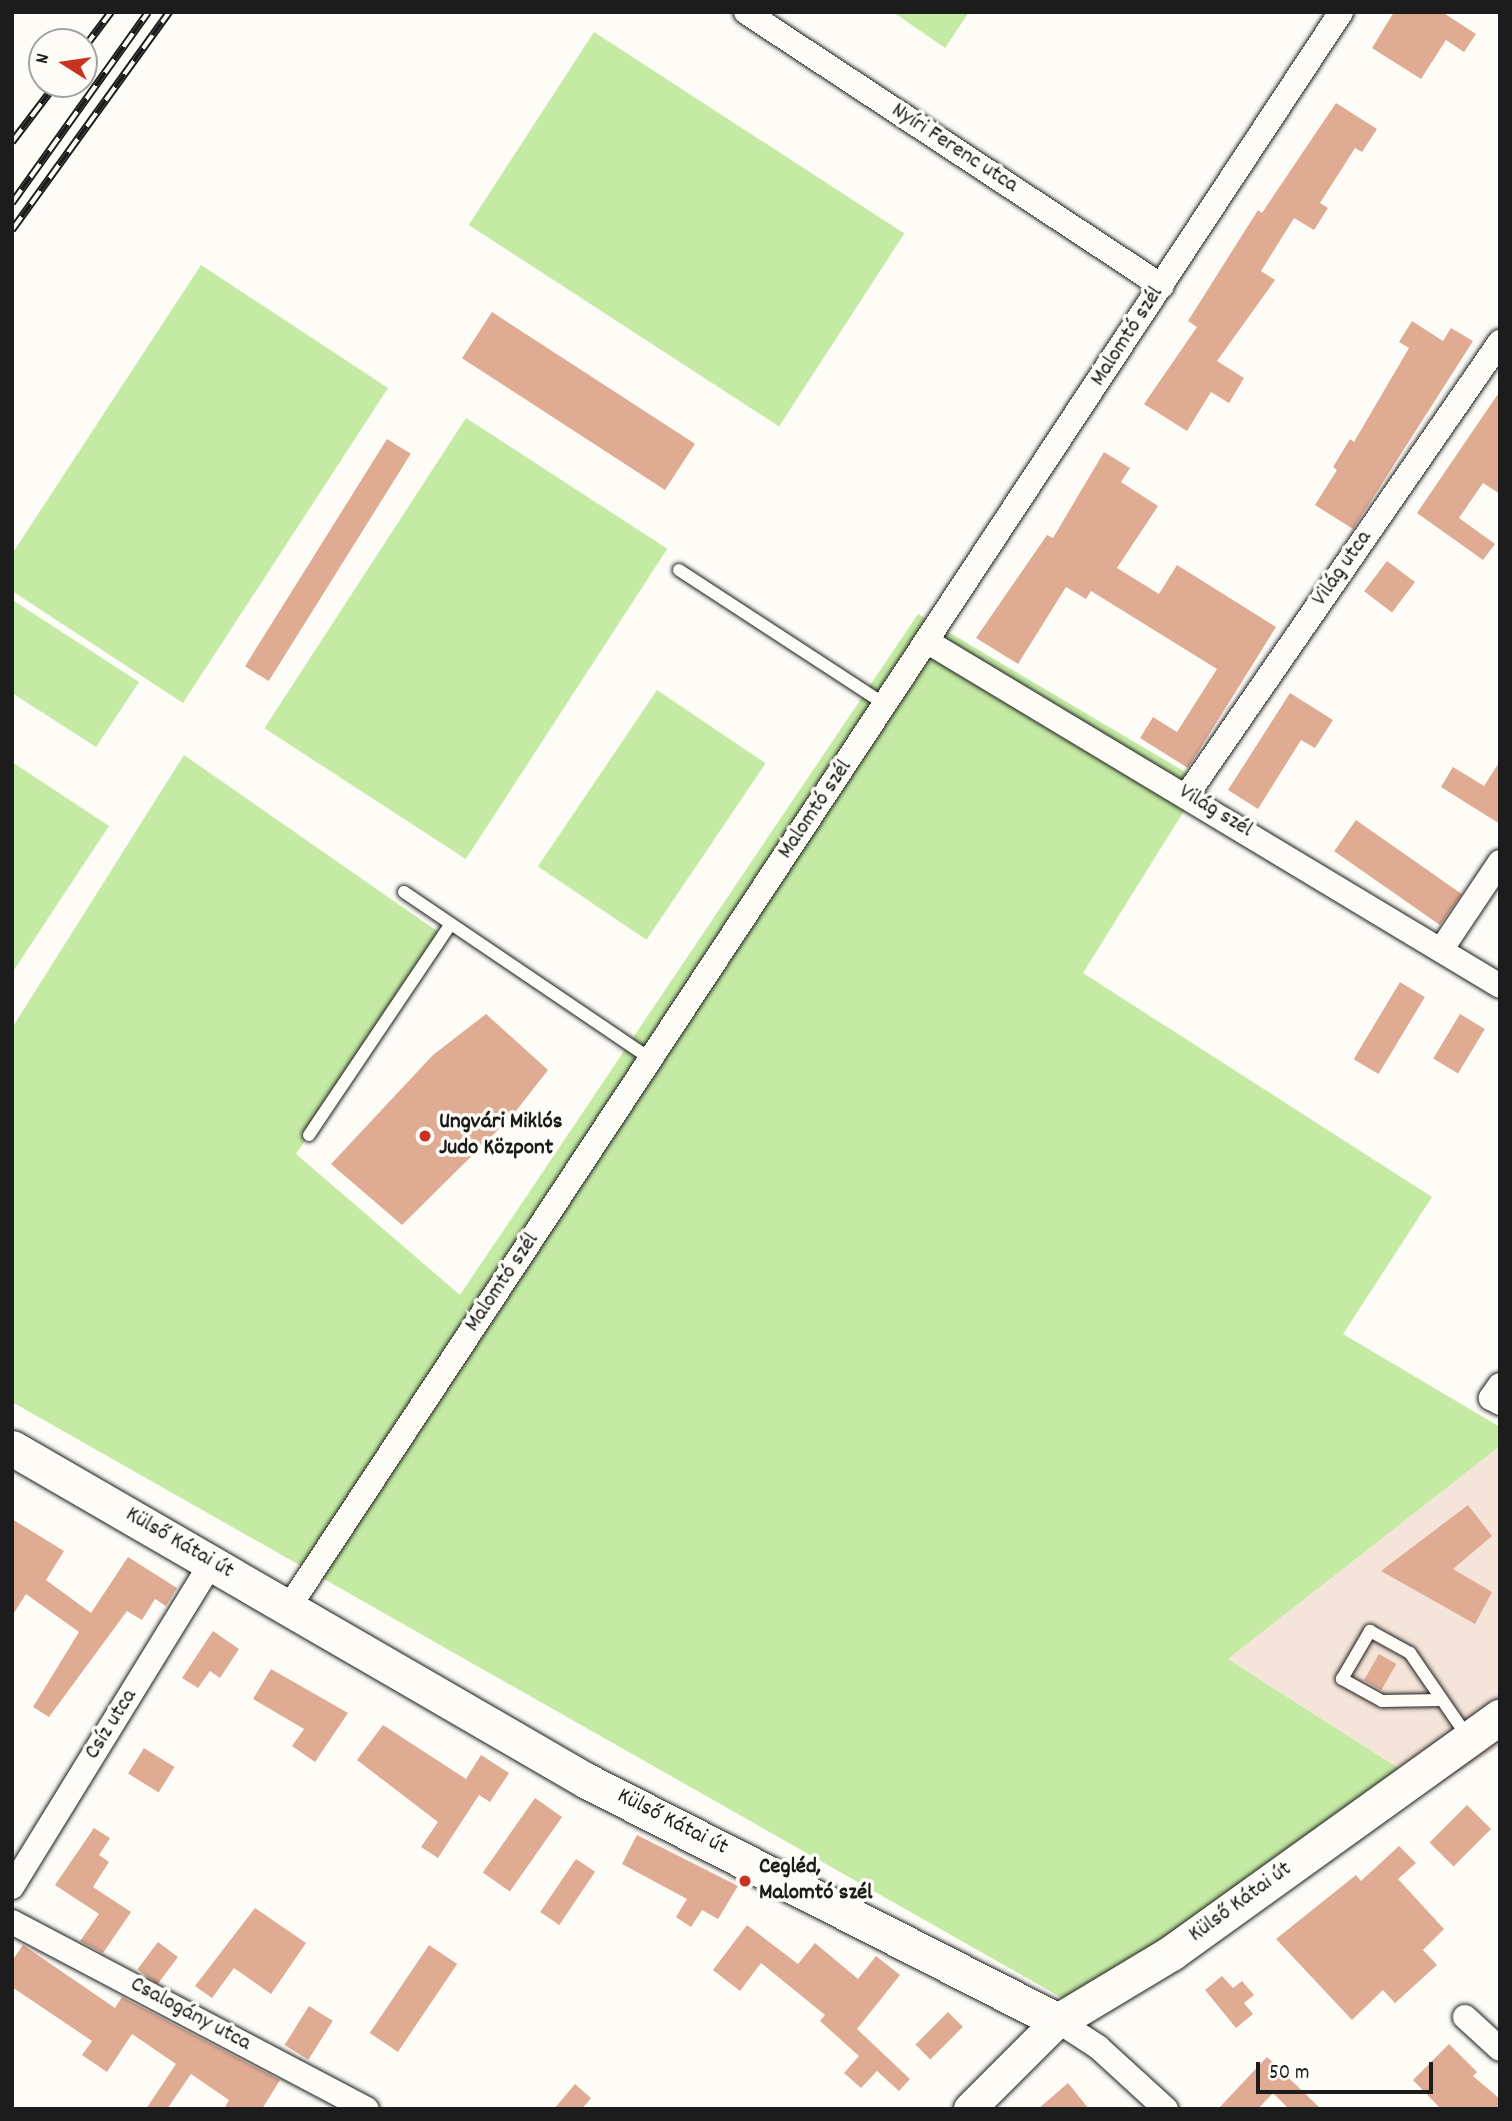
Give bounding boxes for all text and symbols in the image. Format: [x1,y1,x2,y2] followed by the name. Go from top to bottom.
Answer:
[28,28,98,98] north arrow
[30,52,58,66] text: N
[885,98,1023,200] street label: Nyíri Ferenc utca
[1085,282,1171,392] street label: Malomtó szél
[1307,526,1379,612] street label: Világ utca
[773,755,859,865] street label: Malomtó szél
[1173,779,1257,845] street label: Világ szél
[439,1109,562,1163] place label: Ungvári Miklós Judo Központ
[417,1128,433,1144] marker: Ungvári Miklós Judo Központ
[460,1228,546,1338] street label: Malomtó szél
[120,1502,238,1586] street label: Külső Kátai út
[80,1685,144,1765] street label: Csíz utca
[612,1783,732,1863] street label: Külső Kátai út
[759,1854,873,1908] place label: Cegléd, Malomtó szél
[1184,1856,1298,1950] street label: Külső Kátai út
[737,1873,753,1889] marker: Cegléd, Malomtó szél
[125,1972,255,2058] street label: Csalogány utca
[1260,2048,1437,2092] scale bar
[1269,2059,1309,2089] text: 50 m

